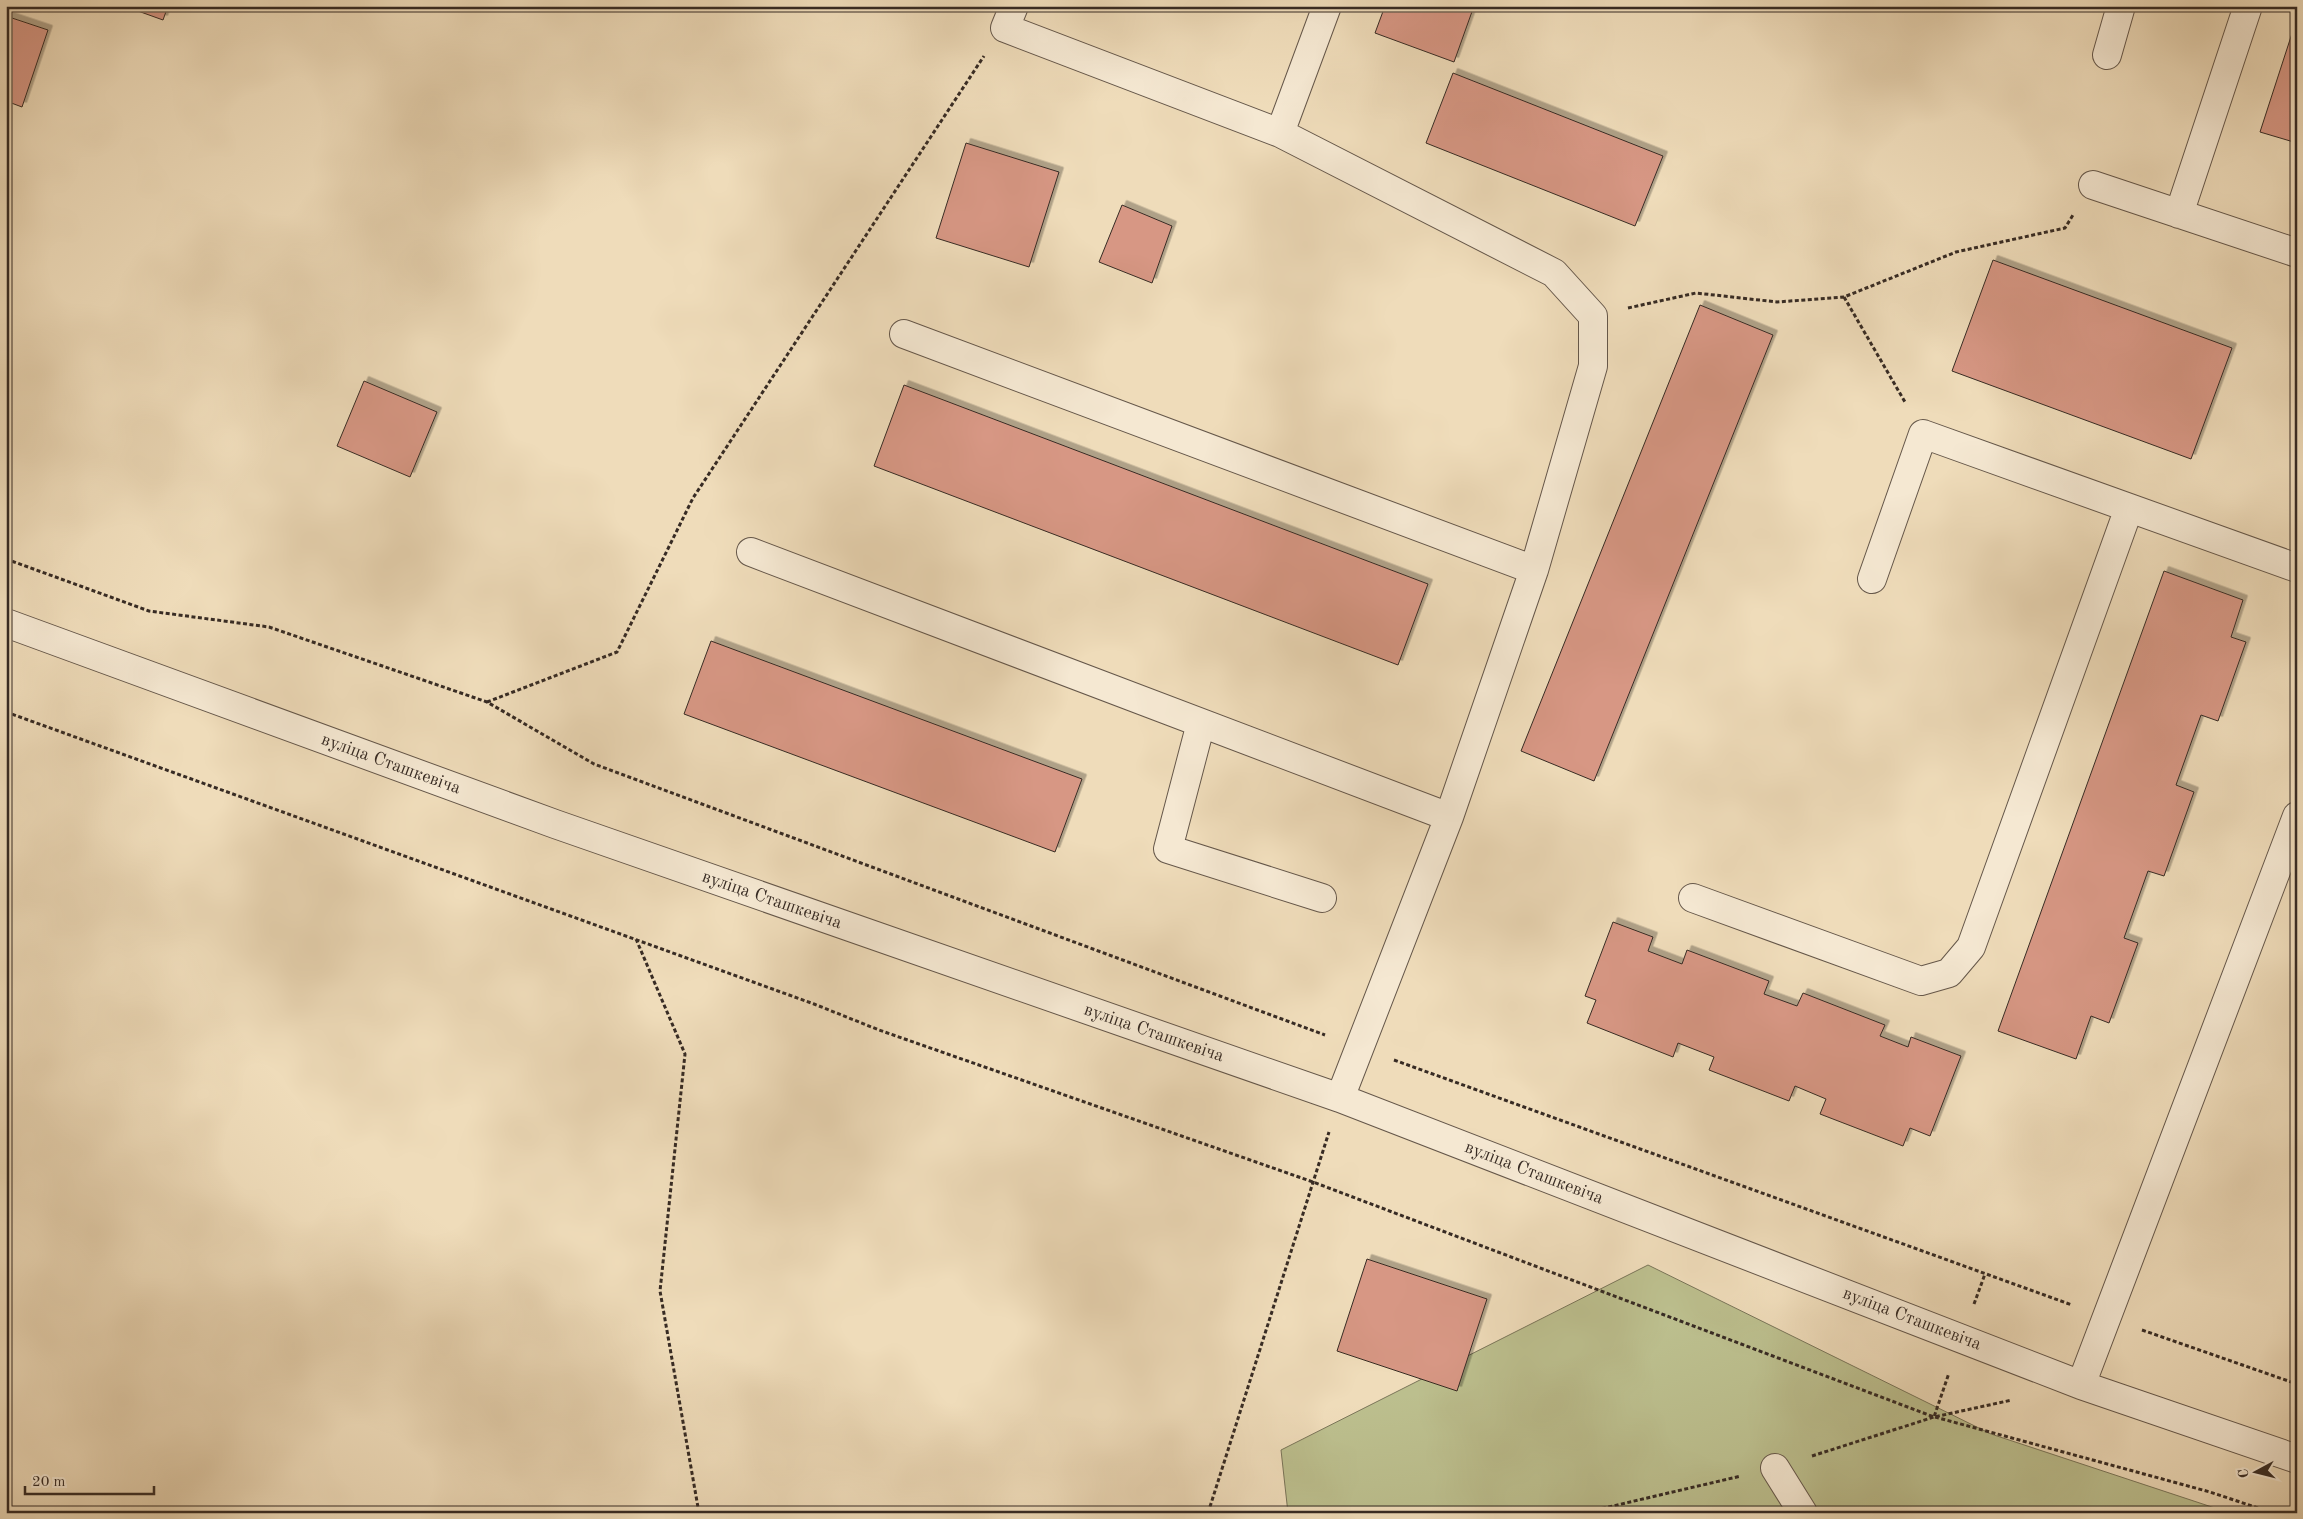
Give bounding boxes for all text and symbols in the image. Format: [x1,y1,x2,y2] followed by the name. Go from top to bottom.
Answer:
[319,730,463,798] street label: вуліца Сташкевіча
[700,868,844,932] street label: вуліца Сташкевіча
[1082,1001,1226,1065] street label: вуліца Сташкевіча
[1462,1138,1606,1208] street label: вуліца Сташкевіча
[1840,1284,1984,1354] street label: вуліца Сташкевіча
[2230,1446,2280,1496] north arrow
[25,1464,154,1496] scale bar
[2237,1468,2252,1479] text: С
[32,1475,66,1490] text: 20 m

